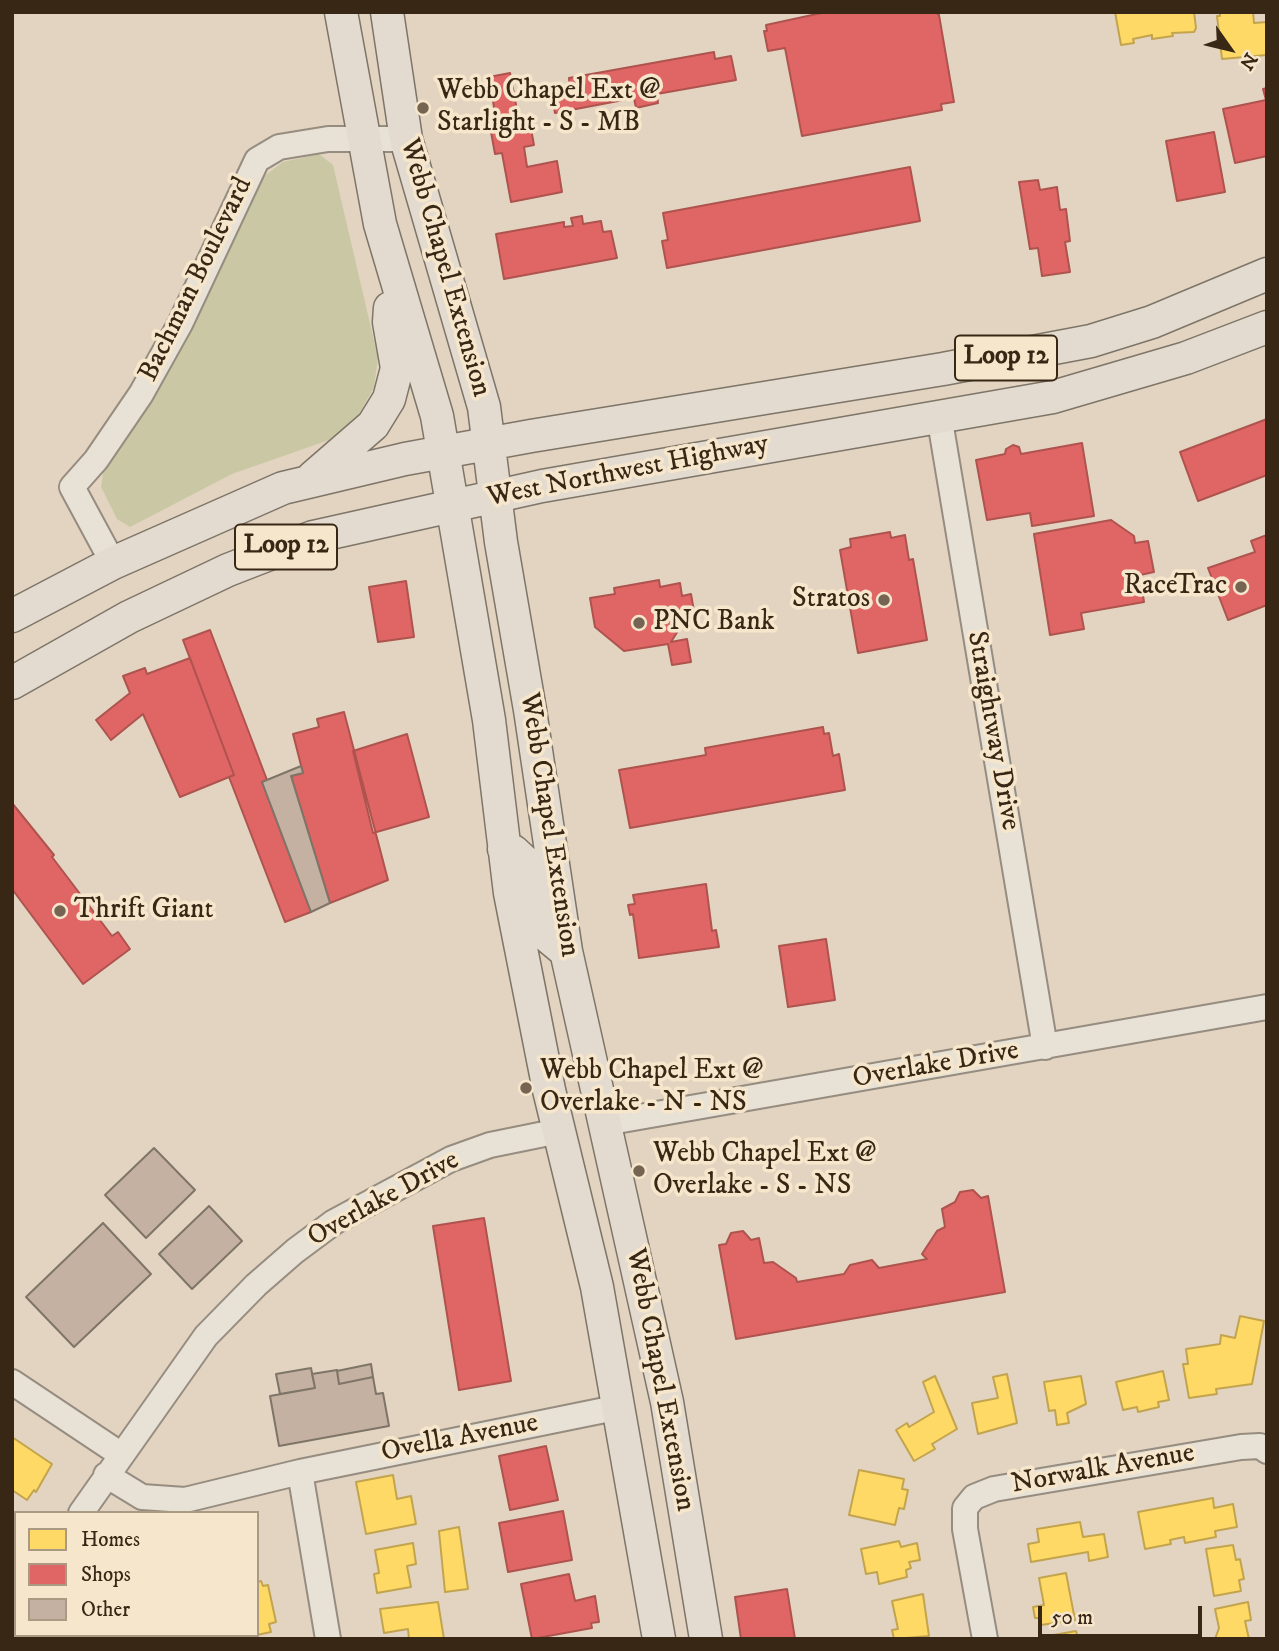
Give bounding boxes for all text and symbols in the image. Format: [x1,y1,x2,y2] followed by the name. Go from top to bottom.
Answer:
[1195,14,1265,84] north arrow
[1234,48,1262,74] text: N
[437,75,660,141] place label: Webb Chapel Ext @ Starlight - S - MB
[415,100,431,116] marker: Webb Chapel Ext @ Starlight - S - MB
[391,135,497,401] street label: Webb Chapel Extension
[133,172,261,388] street label: Bachman Boulevard
[955,336,1057,380] road number: Loop 12
[485,428,771,516] street label: West Northwest Highway
[235,524,337,569] road number: Loop 12
[1123,570,1227,604] place label: RaceTrac
[1233,579,1249,595] marker: RaceTrac
[792,583,870,617] place label: Stratos
[876,592,892,608] marker: Stratos
[653,606,775,640] place label: PNC Bank
[631,615,647,631] marker: PNC Bank
[958,629,1026,833] street label: Straightway Drive
[511,691,585,959] street label: Webb Chapel Extension
[74,894,214,928] place label: Thrift Giant
[52,903,68,919] marker: Thrift Giant
[850,1035,1022,1097] street label: Overlake Drive
[540,1055,763,1121] place label: Webb Chapel Ext @ Overlake - N - NS
[518,1080,534,1096] marker: Webb Chapel Ext @ Overlake - N - NS
[653,1138,876,1204] place label: Webb Chapel Ext @ Overlake - S - NS
[302,1145,466,1255] street label: Overlake Drive
[631,1163,647,1179] marker: Webb Chapel Ext @ Overlake - S - NS
[617,1246,701,1514] street label: Webb Chapel Extension
[379,1407,541,1471] street label: Ovella Avenue
[1009,1437,1197,1503] street label: Norwalk Avenue
[14,1511,259,1637] legend
[81,1527,140,1553] text: Homes
[81,1562,131,1588] text: Shops
[1041,1592,1206,1636] scale bar
[81,1597,130,1623] text: Other
[1051,1605,1093,1631] text: 50 m

